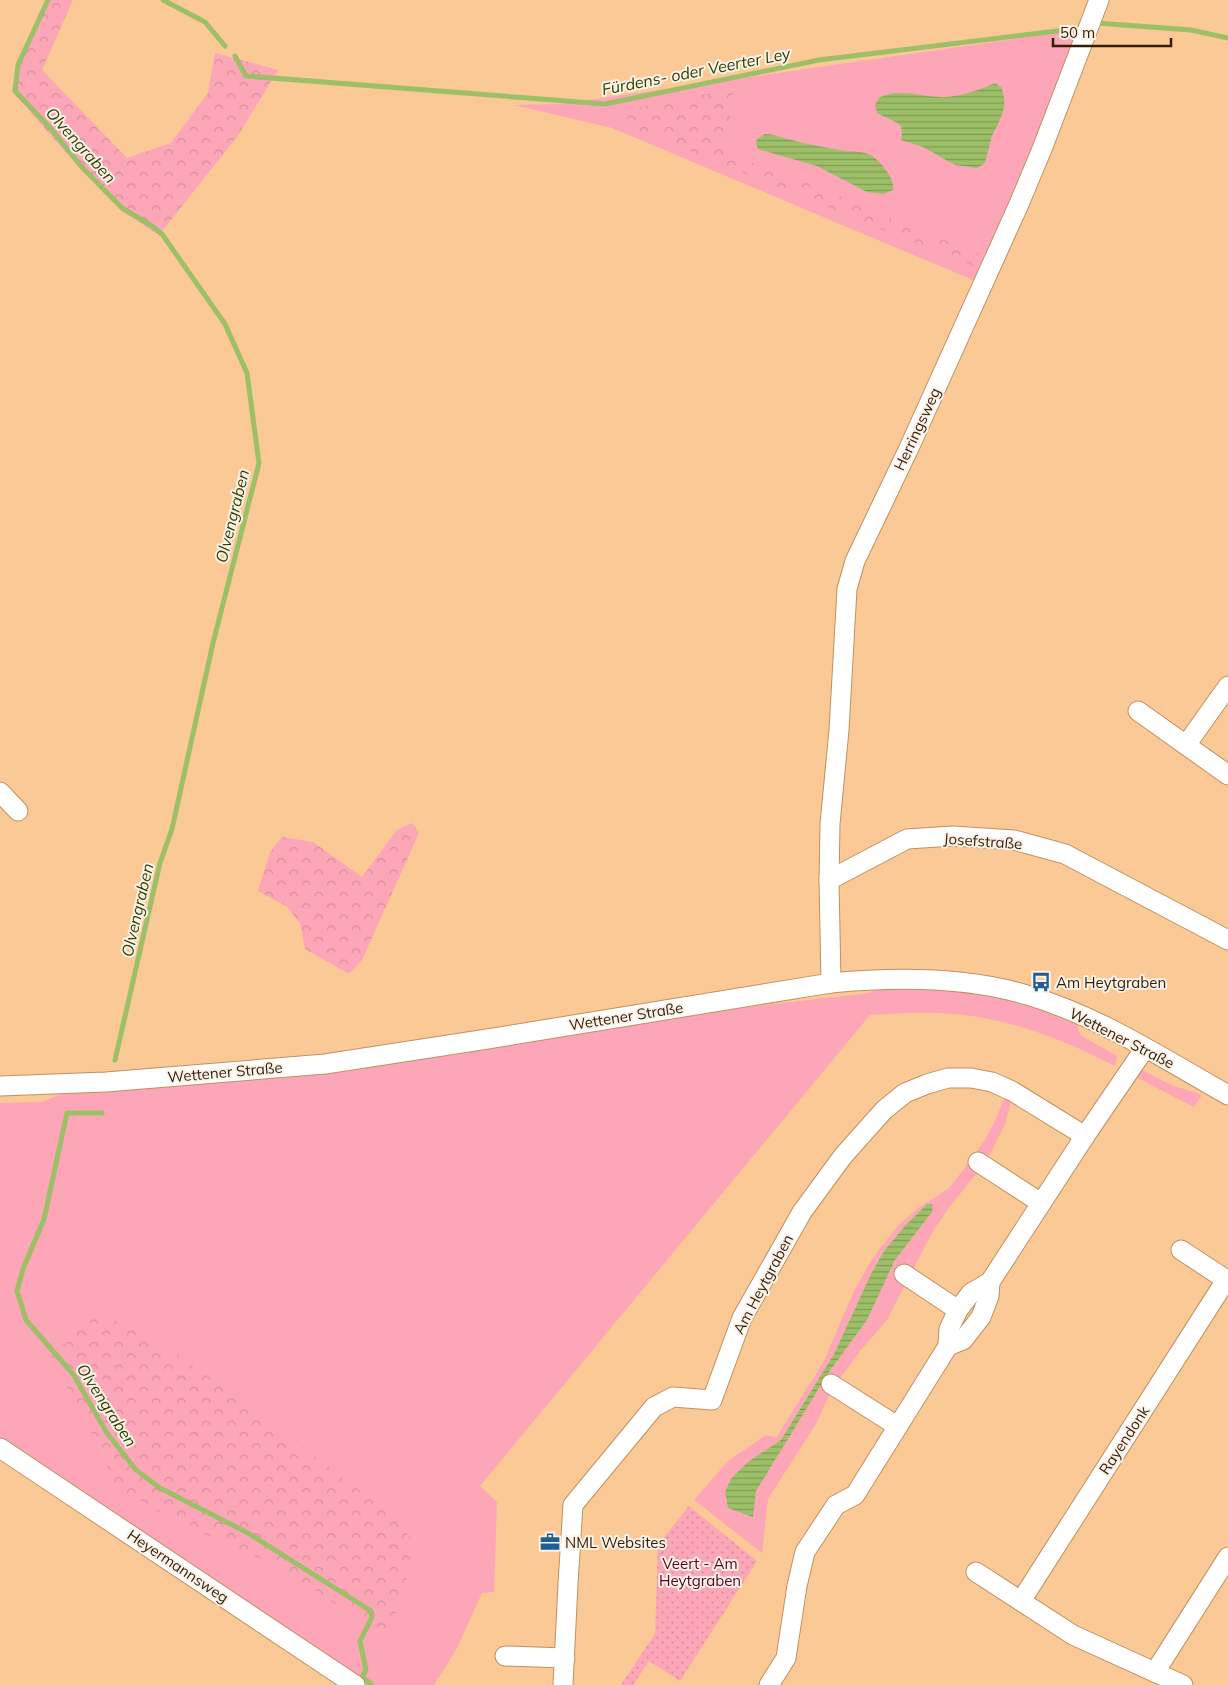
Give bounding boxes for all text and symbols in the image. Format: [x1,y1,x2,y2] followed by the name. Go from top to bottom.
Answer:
[1053,15,1170,47] scale bar
[1060,23,1095,42] text: 50 m
[600,43,792,99] water label: Fürdens- oder Veerter Ley
[42,103,120,187] water label: Olvengraben
[890,384,944,474] street label: Herringsweg
[211,467,253,565] water label: Olvengraben
[943,829,1023,853] street label: Josefstraße
[117,861,157,959] water label: Olvengraben
[1030,971,1052,993] bus stop icon: Am Heytgraben
[1056,973,1166,992] place label: Am Heytgraben
[568,998,684,1034] street label: Wettener Straße
[1066,1003,1178,1073] street label: Wettener Straße
[167,1058,283,1086] street label: Wettener Straße
[729,1231,797,1337] street label: Am Heytgraben
[73,1360,141,1450] water label: Olvengraben
[1095,1402,1153,1478] street label: Rayendonk
[124,1525,232,1607] street label: Heyermannsweg
[539,1531,561,1553] office icon: NML Websites
[565,1533,666,1552] place label: NML Websites
[659,1554,741,1590] park label: Veert - Am Heytgraben

